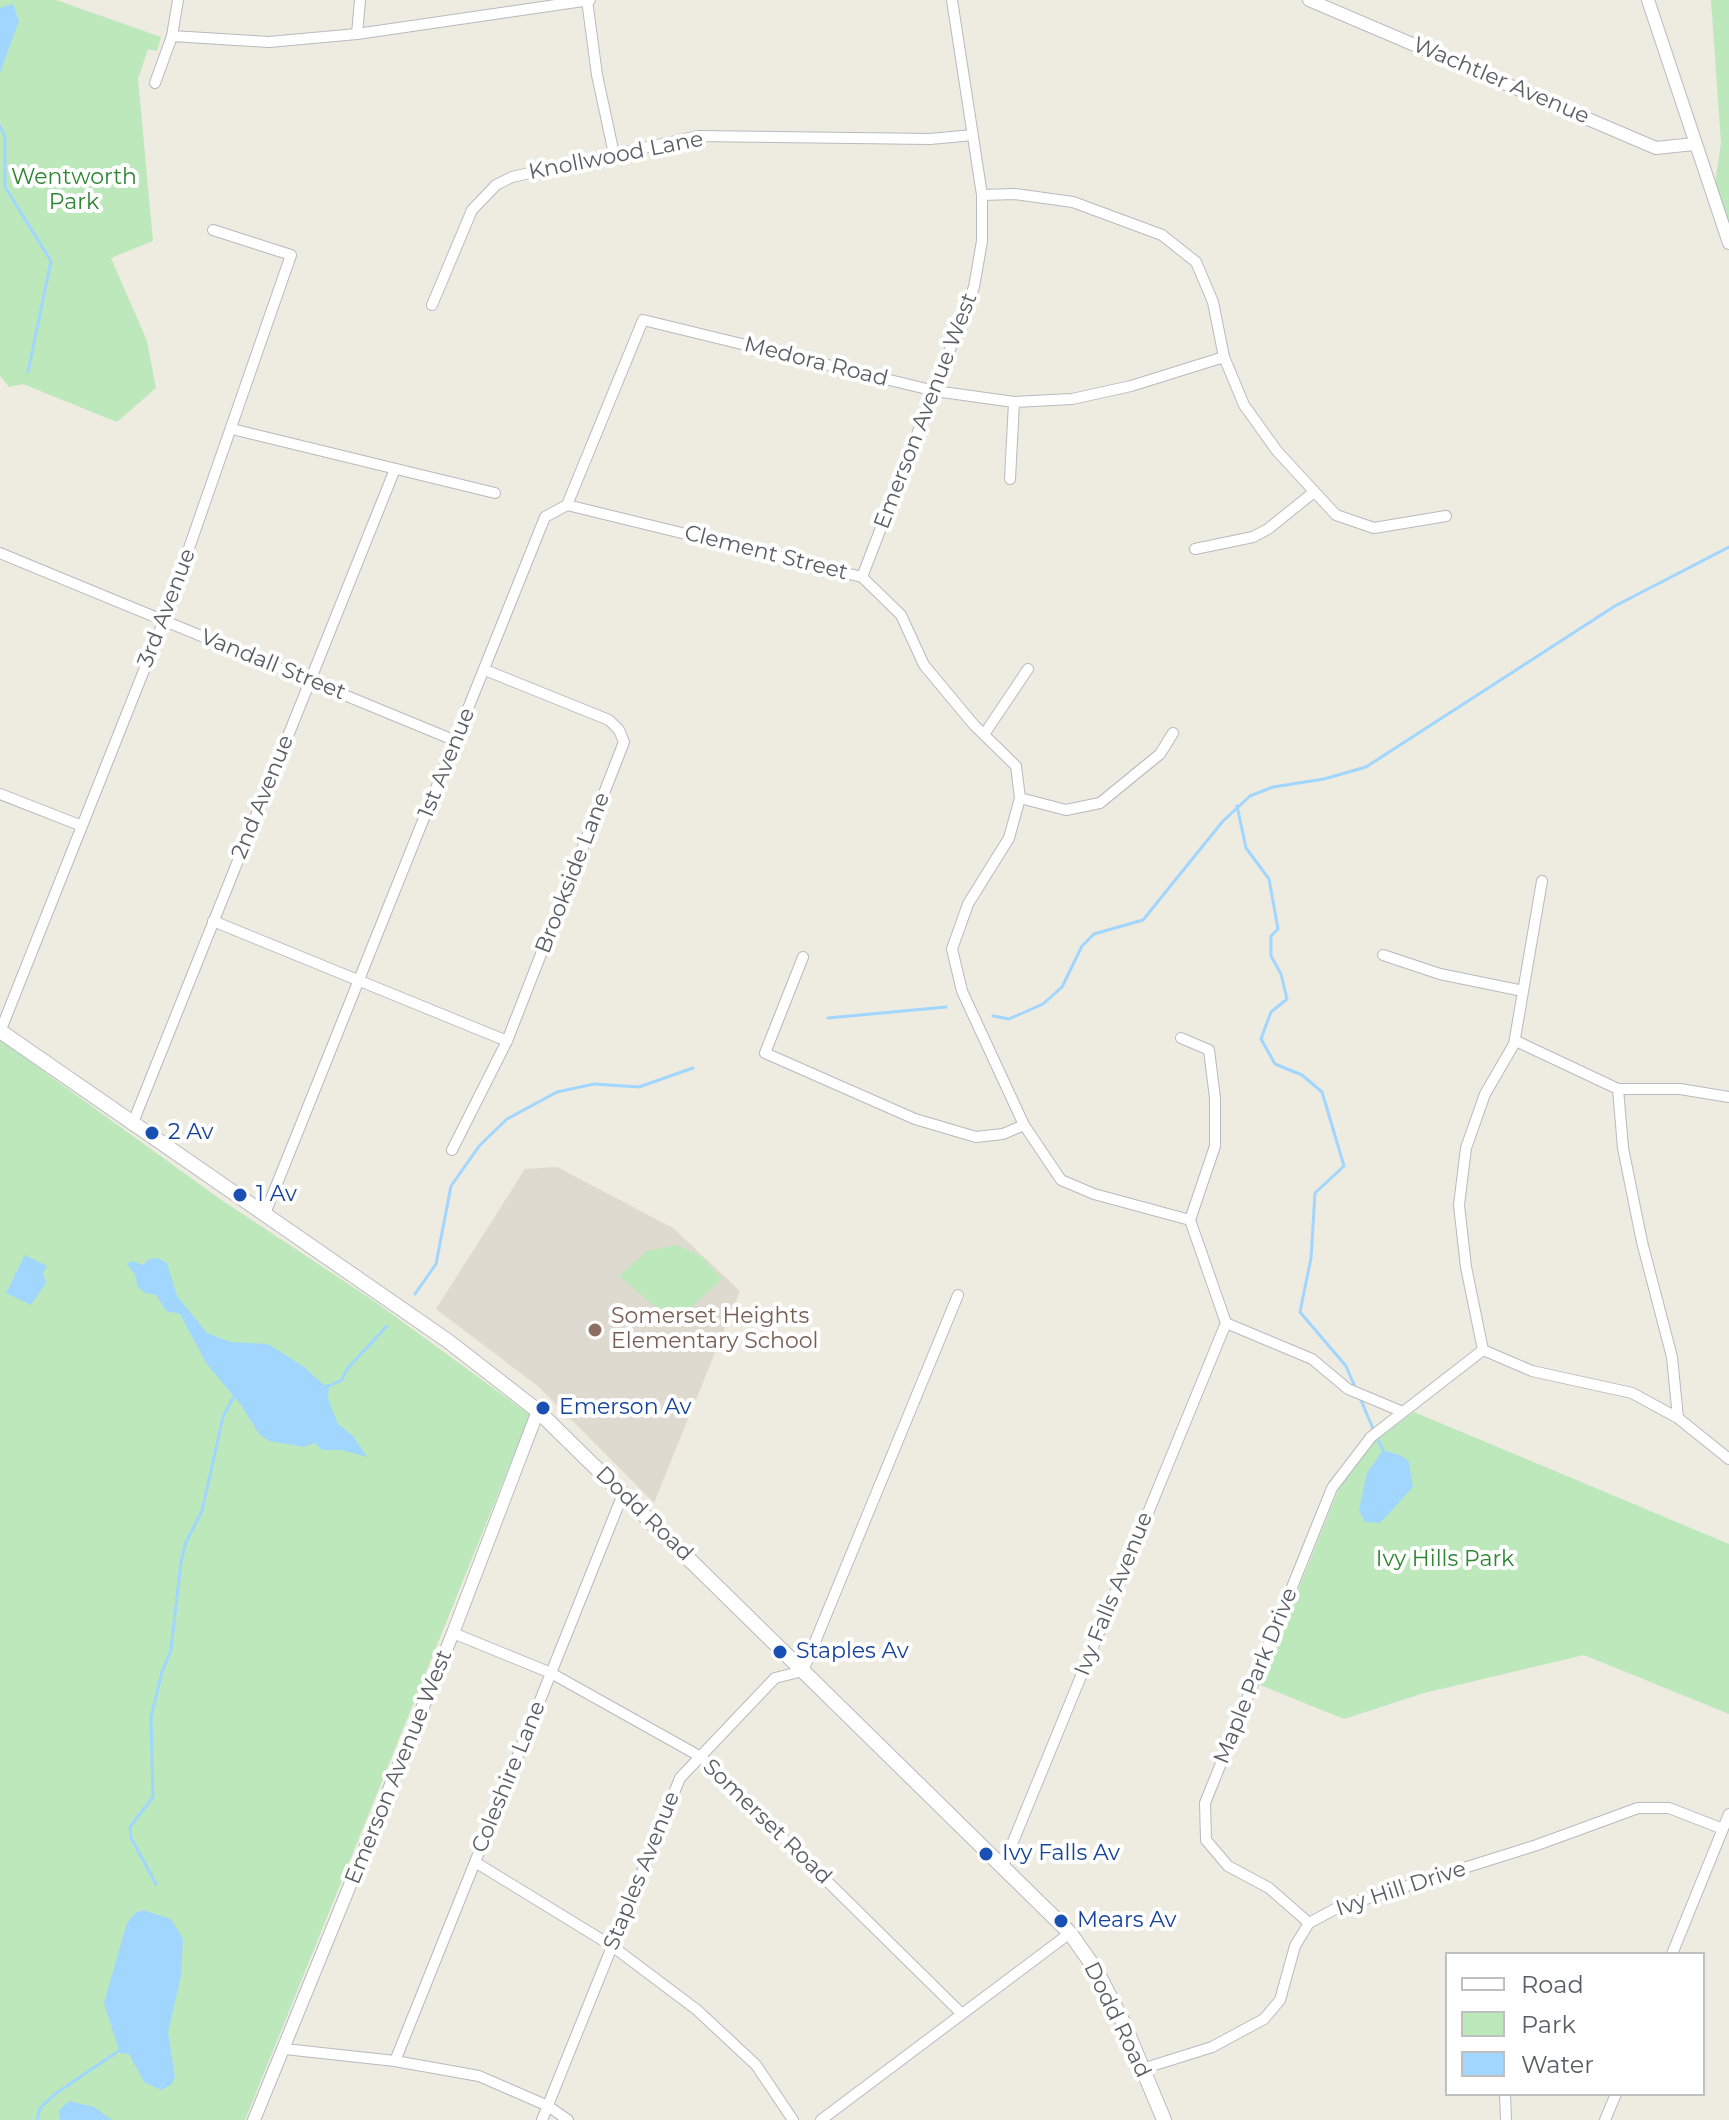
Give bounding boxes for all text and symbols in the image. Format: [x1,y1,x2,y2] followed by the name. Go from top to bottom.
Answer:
[1409,32,1593,130] street label: Wachtler Avenue
[526,126,706,186] street label: Knollwood Lane
[11,165,137,216] park label: Wentworth Park
[869,289,983,533] street label: Emerson Avenue West
[741,331,891,393] street label: Medora Road
[682,520,850,586] street label: Clement Street
[132,545,202,671] street label: 3rd Avenue
[197,624,349,706] street label: Vandall Street
[413,704,481,822] street label: 1st Avenue
[226,731,300,863] street label: 2nd Avenue
[530,789,616,957] street label: Brookside Lane
[168,1120,213,1146] place label: 2 Av
[143,1124,161,1142] marker: 2 Av
[256,1182,297,1208] place label: 1 Av
[231,1186,249,1204] marker: 1 Av
[611,1304,818,1356] place label: Somerset Heights Elementary School
[586,1321,604,1339] marker: Somerset Heights Elementary School
[559,1395,691,1421] place label: Emerson Av
[534,1399,552,1417] marker: Emerson Av
[590,1461,698,1567] street label: Dodd Road
[1069,1508,1159,1680] street label: Ivy Falls Avenue
[1376,1547,1514,1573] park label: Ivy Hills Park
[1209,1584,1303,1768] street label: Maple Park Drive
[796,1639,909,1665] place label: Staples Av
[771,1643,789,1661] marker: Staples Av
[340,1646,458,1888] street label: Emerson Avenue West
[467,1697,551,1857] street label: Coleshire Lane
[697,1754,837,1890] street label: Somerset Road
[598,1788,686,1954] street label: Staples Avenue
[1002,1841,1120,1867] place label: Ivy Falls Av
[977,1845,995,1863] marker: Ivy Falls Av
[1333,1856,1469,1922] street label: Ivy Hill Drive
[1077,1908,1176,1934] place label: Mears Av
[1052,1912,1070,1930] marker: Mears Av
[1445,1952,1705,2096] legend
[1078,1958,1156,2082] street label: Dodd Road
[1521,1970,1584,1999] text: Road
[1521,2010,1576,2039] text: Park
[1521,2050,1594,2079] text: Water

